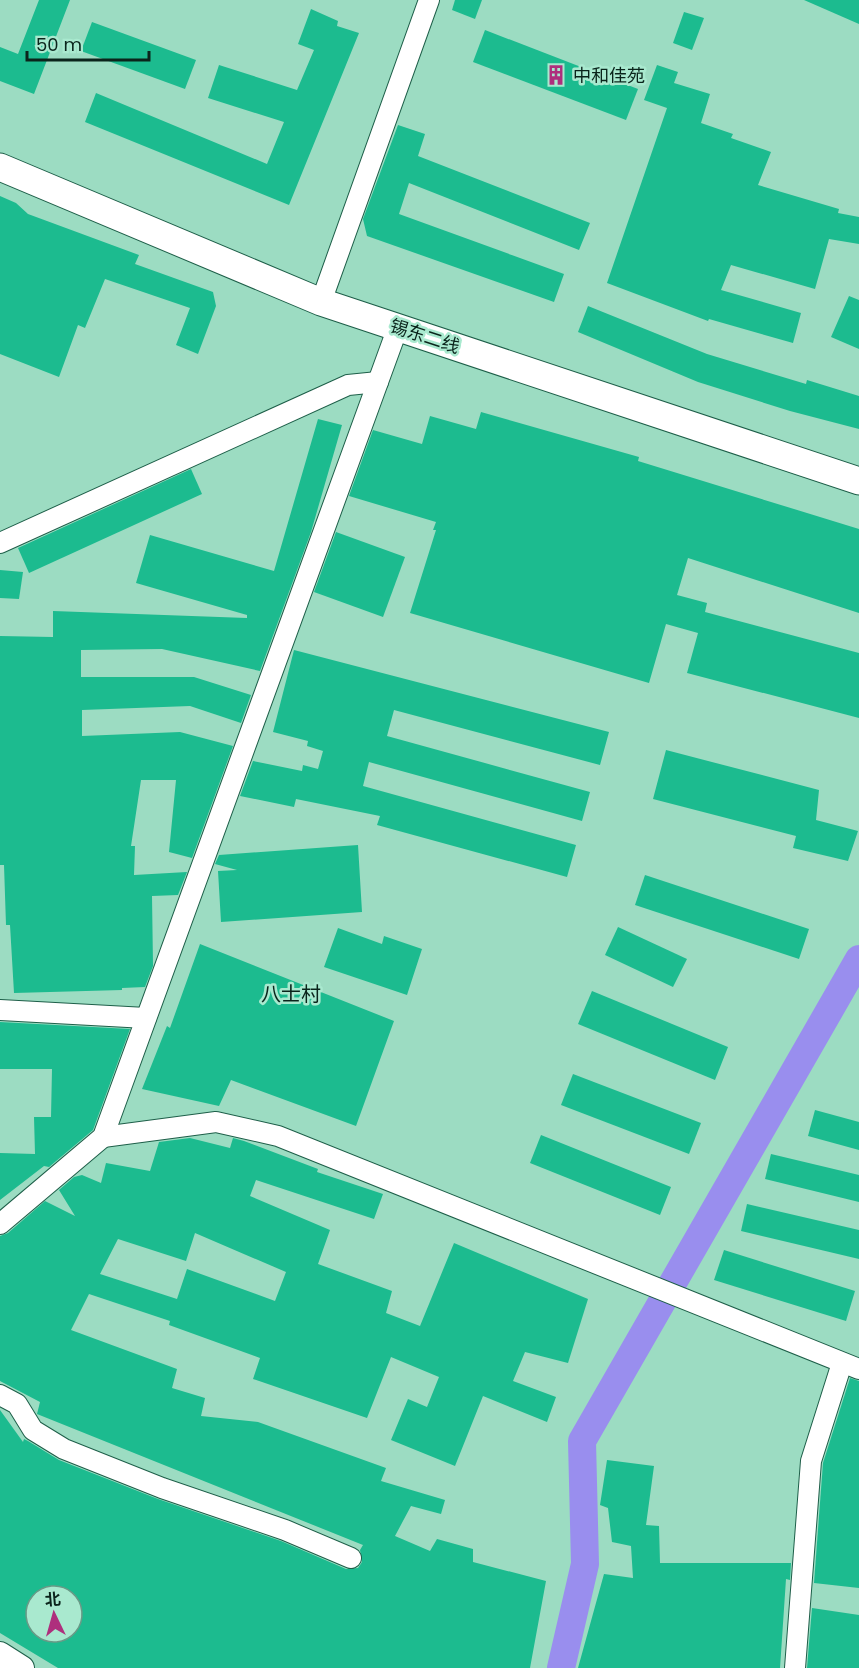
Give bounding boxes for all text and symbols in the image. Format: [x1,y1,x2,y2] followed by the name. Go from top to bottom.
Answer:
[27,24,148,62] scale bar
[36,32,82,57] text: 50 m
[544,63,568,87] building icon: 中和佳苑
[573,63,645,88] place label: 中和佳苑
[387,313,463,359] street label: 锡东二线
[261,980,321,1008] district label: 八士村
[24,1584,84,1644] north arrow
[44,1587,62,1612] text: 北

